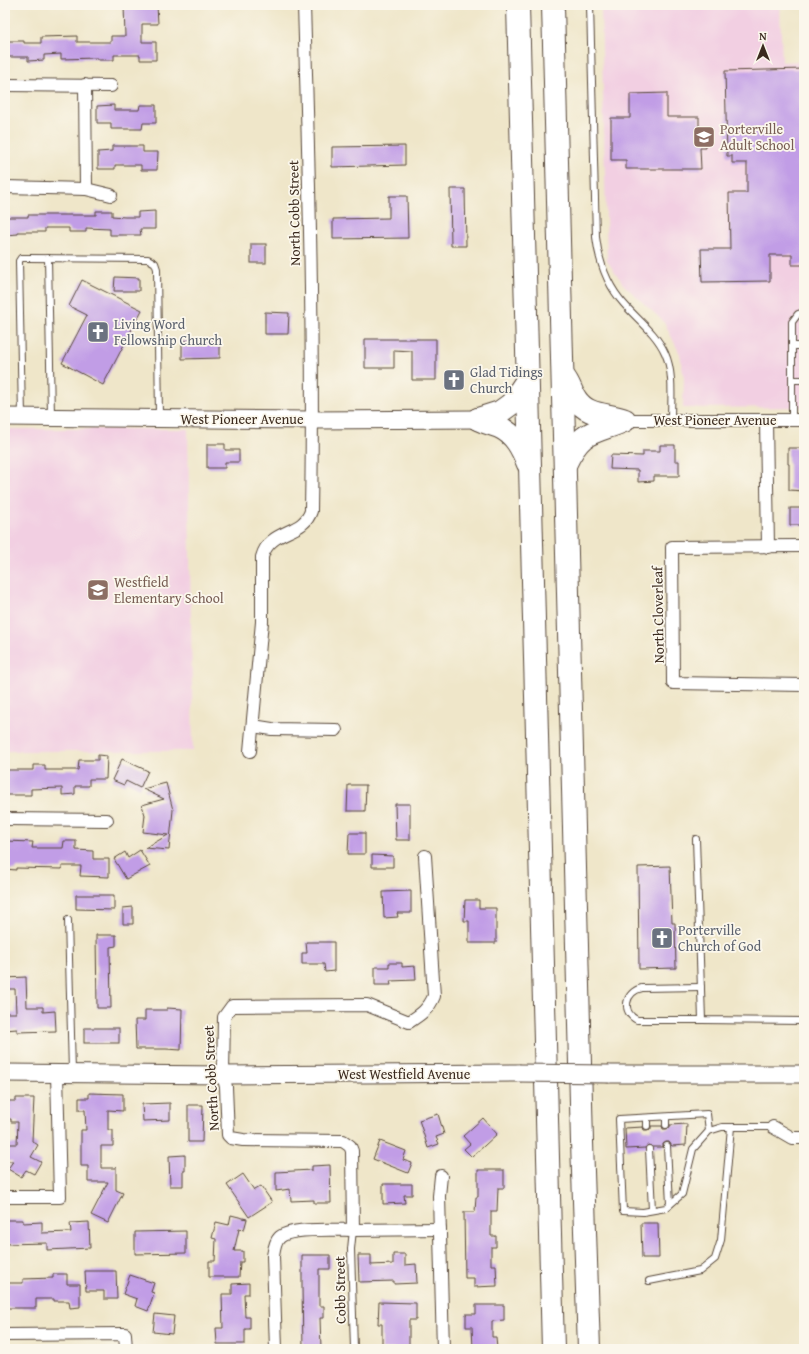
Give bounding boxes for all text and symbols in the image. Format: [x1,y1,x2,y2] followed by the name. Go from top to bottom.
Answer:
[743,26,783,66] north arrow
[759,28,767,44] text: N
[720,119,794,155] place label: Porterville Adult School
[691,124,717,150] school or university icon: Porterville Adult School
[283,160,305,266] street label: North Cobb Street
[114,314,222,350] place label: Living Word Fellowship Church
[85,319,111,345] church icon: Living Word Fellowship Church
[470,362,543,398] place label: Glad Tidings Church
[441,367,467,393] church icon: Glad Tidings Church
[181,409,304,429] street label: West Pioneer Avenue
[654,410,777,430] street label: West Pioneer Avenue
[647,565,669,664] street label: North Cloverleaf
[114,572,224,608] place label: Westfield Elementary School
[85,577,111,603] school or university icon: Westfield Elementary School
[678,920,762,956] place label: Porterville Church of God
[649,925,675,951] church icon: Porterville Church of God
[198,1025,224,1131] street label: North Cobb Street
[338,1064,471,1084] street label: West Westfield Avenue
[329,1256,351,1324] street label: Cobb Street

